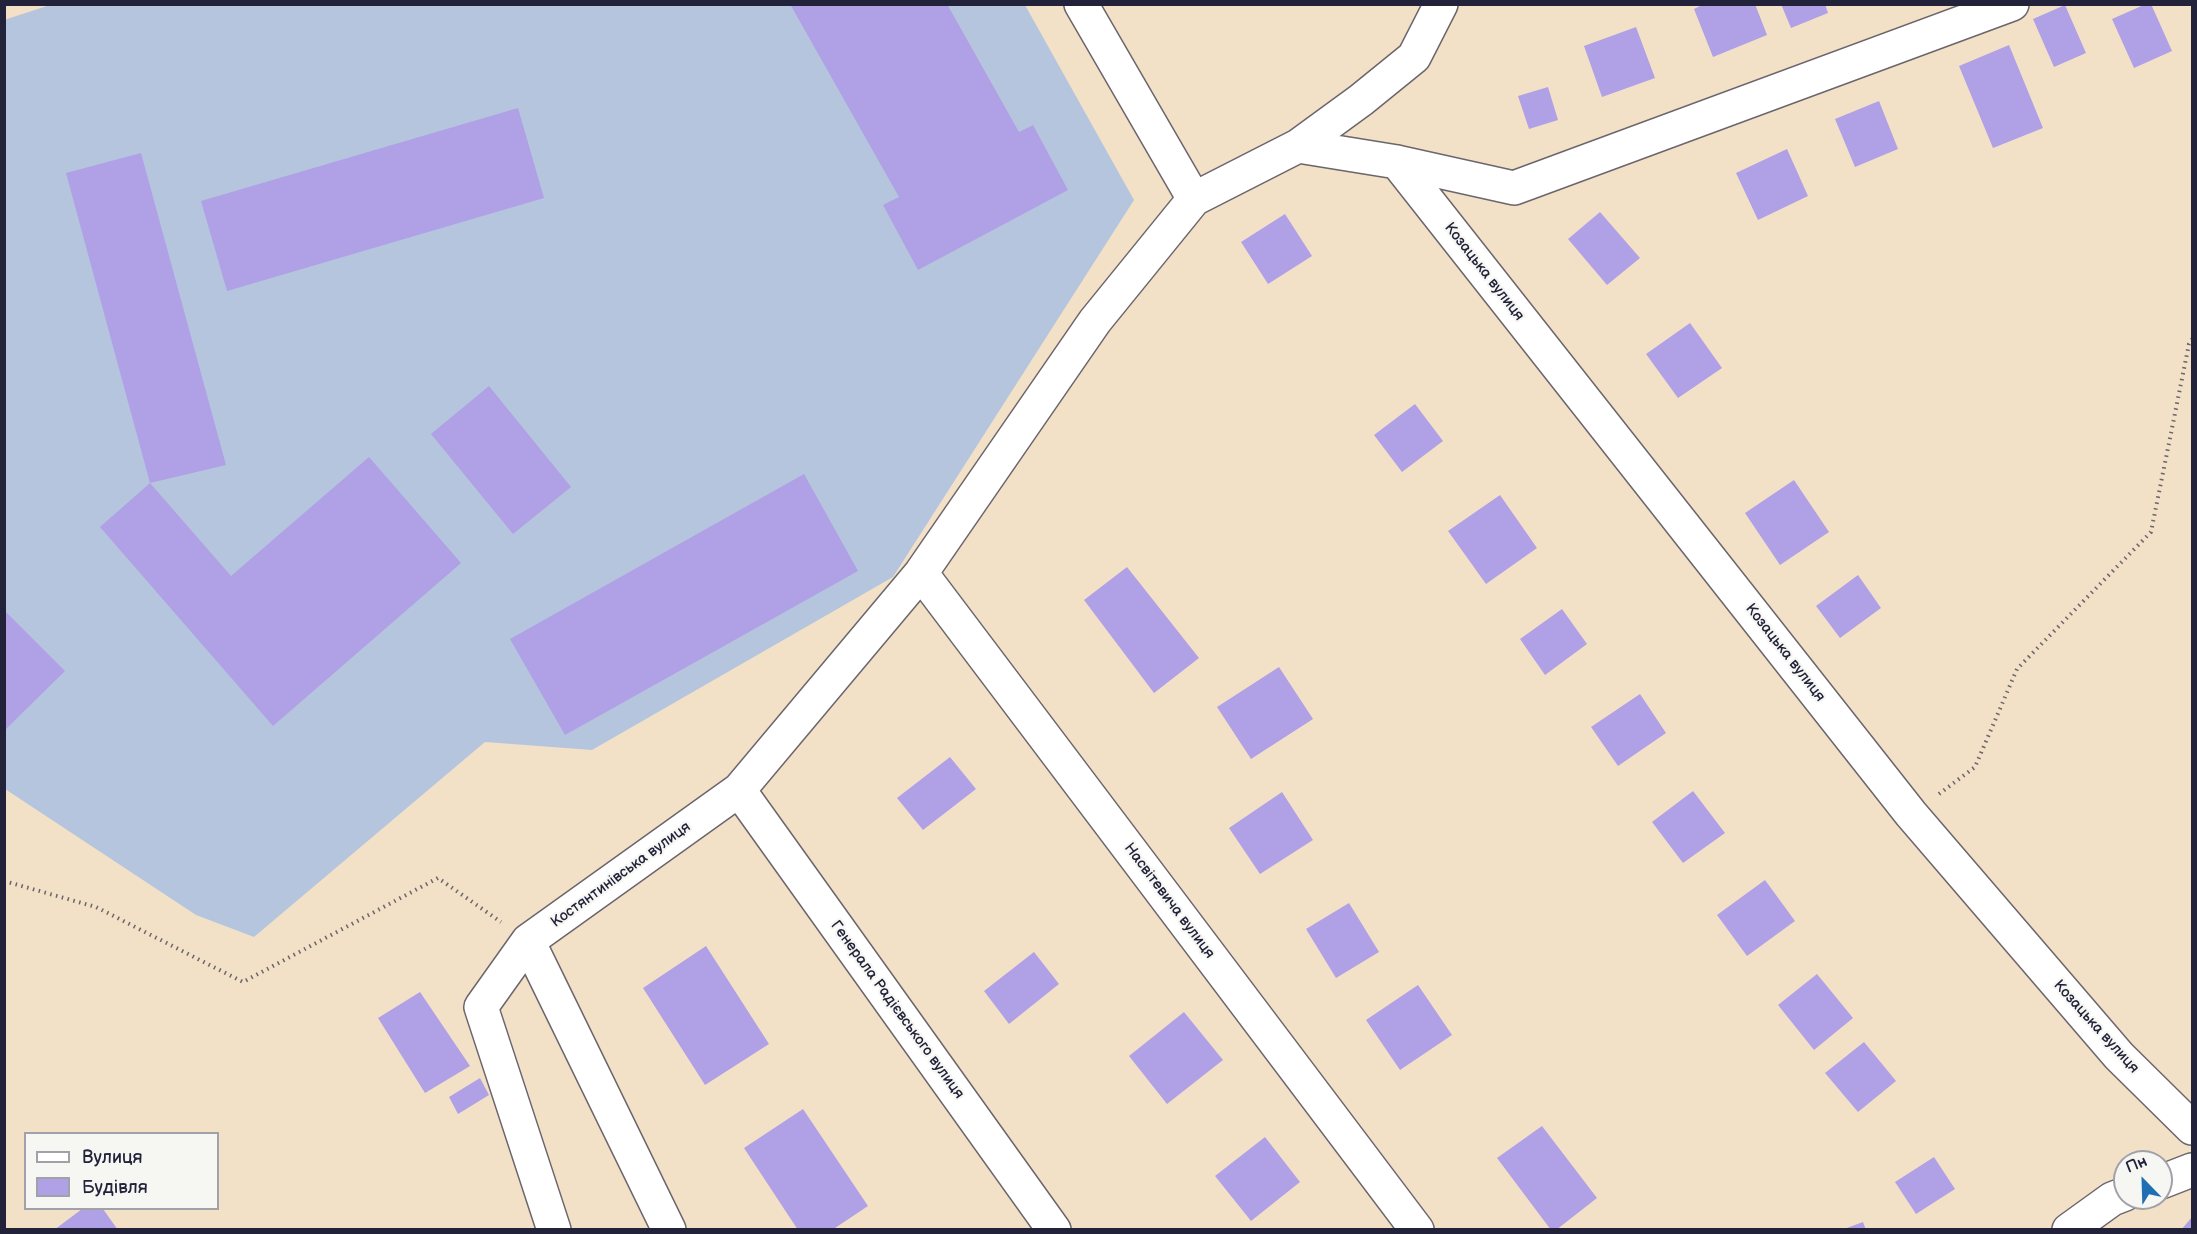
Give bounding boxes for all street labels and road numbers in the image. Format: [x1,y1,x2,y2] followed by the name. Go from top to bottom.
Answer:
[1440,220,1528,324] street label: Козацька вулиця
[1741,601,1829,705] street label: Козацька вулиця
[548,818,694,932] street label: Костянтинівська вулиця
[1120,840,1218,962] street label: Насвітевича вулиця
[826,918,968,1102] street label: Генерала Радієвського вулиця
[2049,977,2143,1077] street label: Козацька вулиця

